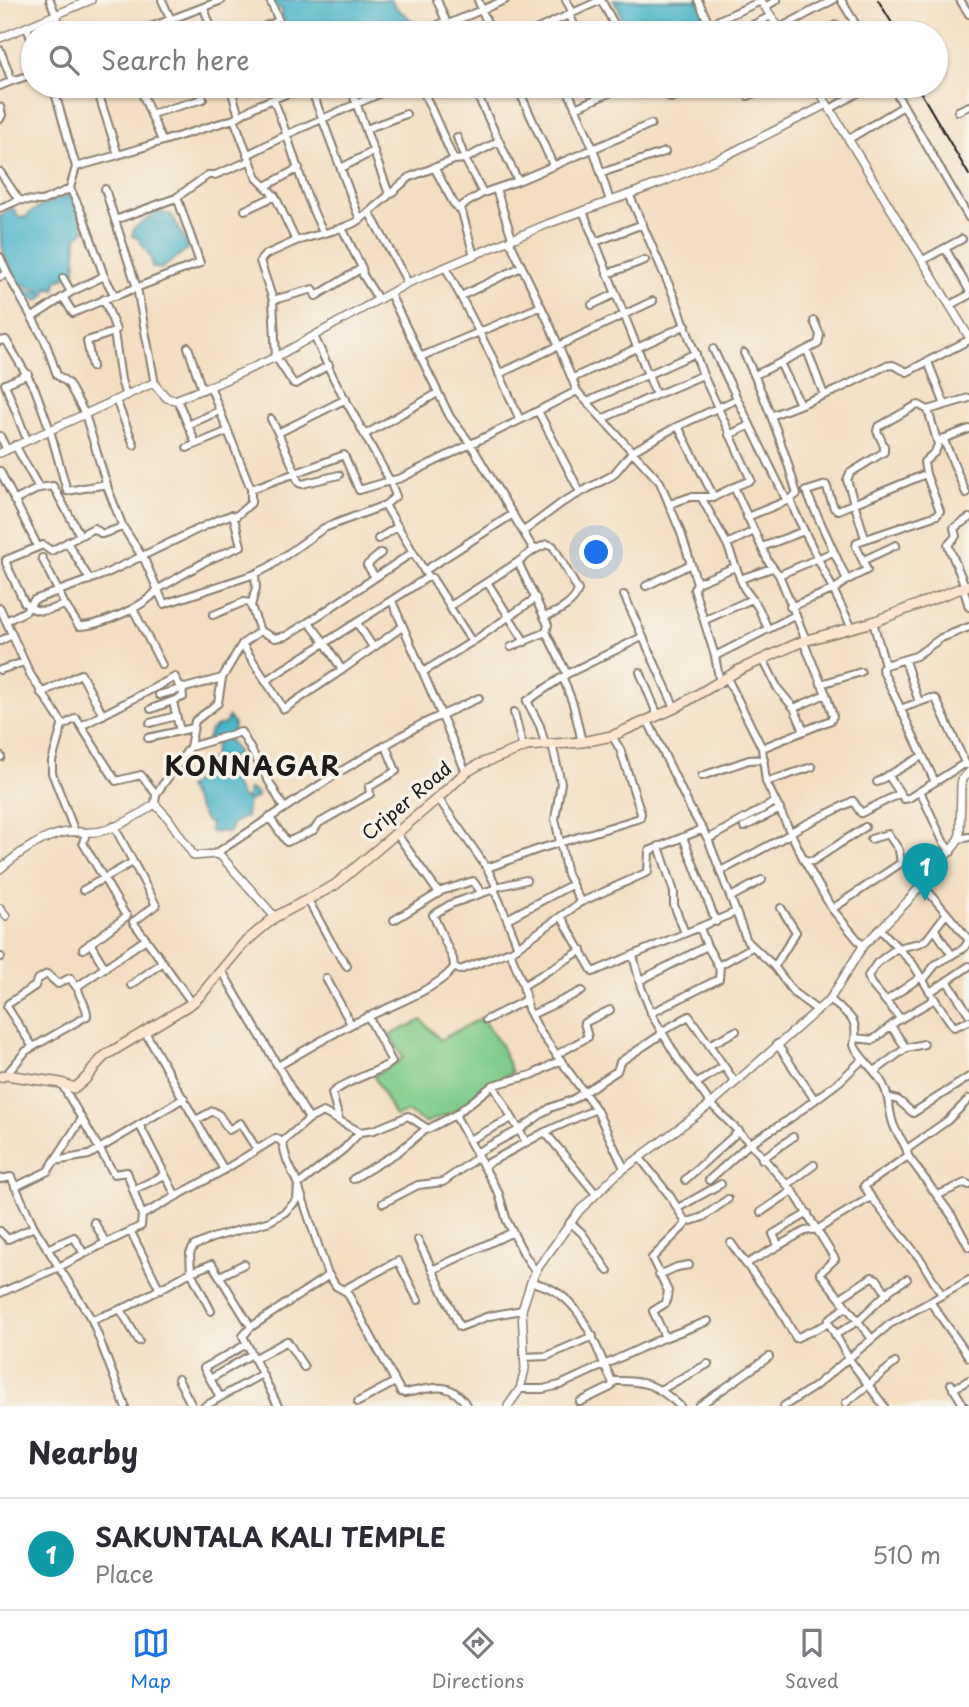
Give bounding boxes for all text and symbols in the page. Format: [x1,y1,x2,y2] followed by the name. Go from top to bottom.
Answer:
[21,21,948,98] search box
[101,40,250,79] text: Search here
[45,41,83,79] icon: search
[579,535,613,569] your location
[164,746,342,785] district label: KONNAGAR
[355,754,457,846] street label: Criper Road
[902,843,948,901] pin: 1
[28,1429,138,1474] text: Nearby
[95,1517,446,1556] text: SAKUNTALA KALI TEMPLE
[46,1537,57,1572] text: 1
[872,1537,941,1572] text: 510 m
[95,1556,154,1591] text: Place
[130,1624,171,1694] tab: Map
[432,1624,524,1694] tab: Directions
[785,1624,839,1694] tab: Saved

